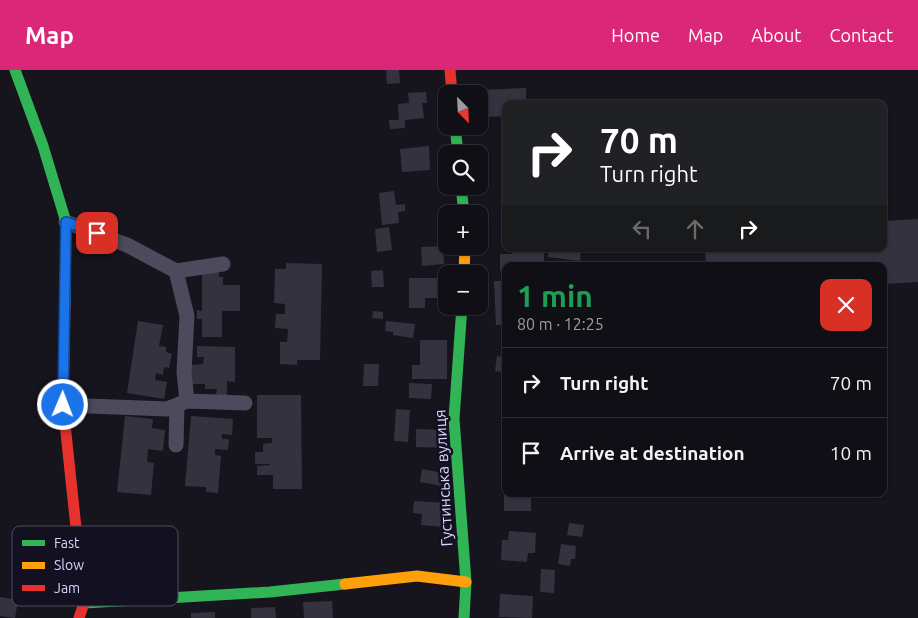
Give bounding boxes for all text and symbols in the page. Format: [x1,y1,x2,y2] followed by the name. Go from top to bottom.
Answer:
[25,22,74,49] text: Map
[611,25,660,45] text: Home
[688,25,723,45] text: Map
[751,25,801,45] text: About
[829,25,893,45] text: Contact
[438,85,488,135] north arrow
[438,85,488,315] map controls
[517,120,582,185] icon: right
[600,120,678,160] text: 70 m
[438,145,488,195] button: search
[600,161,698,186] text: Turn right
[438,205,488,255] button: +
[76,212,118,254] pin
[628,215,656,243] icon: left
[681,215,709,243] icon: ahead
[734,215,762,243] icon: right
[83,219,111,247] icon: arrive
[438,265,488,315] button: −
[517,279,593,313] text: 1 min
[820,279,872,331] button: close
[517,315,604,333] text: 80 m · 12:25
[517,369,545,397] icon: right
[560,372,648,394] text: Turn right
[830,372,872,394] text: 70 m
[36,378,88,430] position arrow
[430,409,456,547] street label: Густинська вулиця
[517,439,545,467] icon: arrive
[560,442,745,464] text: Arrive at destination
[830,442,872,464] text: 10 m
[12,526,178,606] legend
[54,535,80,551] text: Fast
[54,557,84,573] text: Slow
[54,580,80,596] text: Jam

